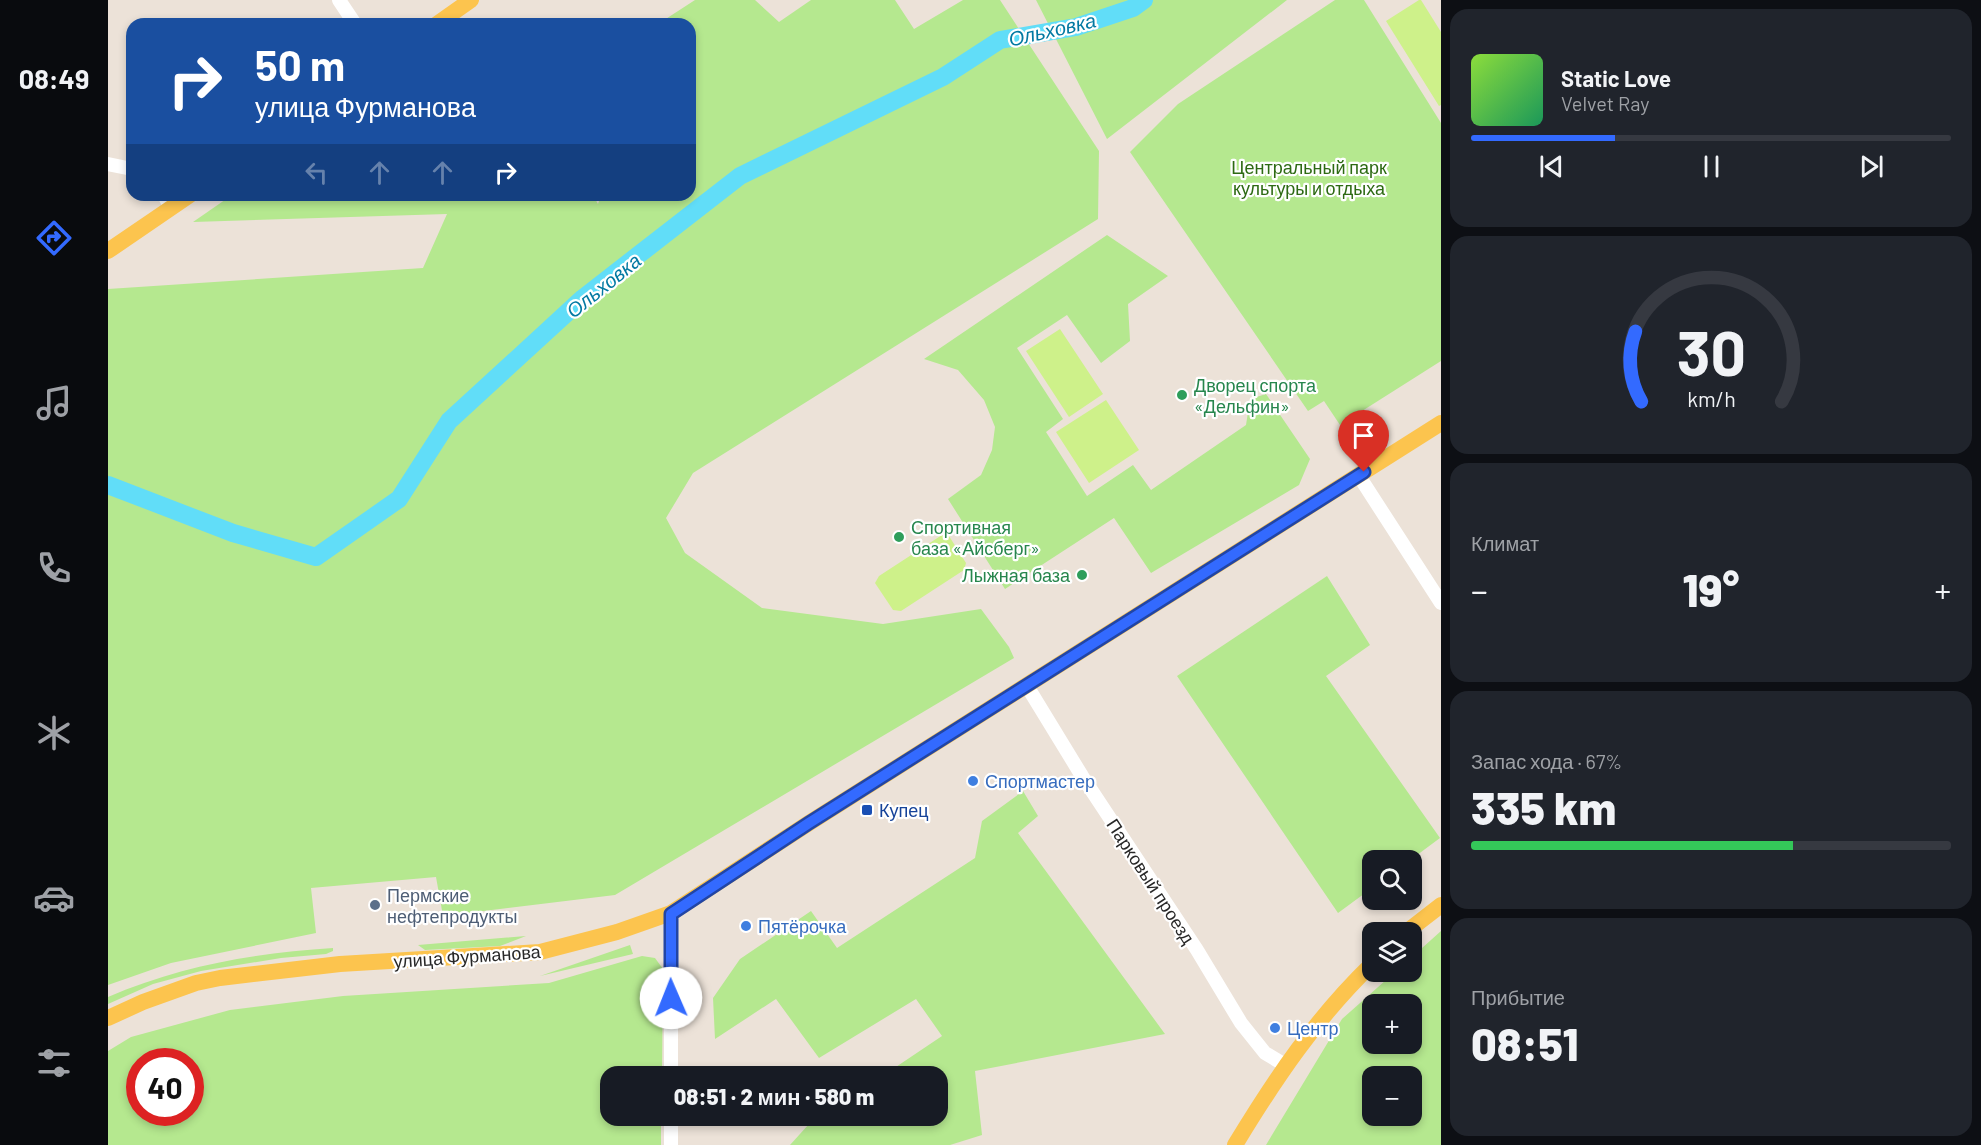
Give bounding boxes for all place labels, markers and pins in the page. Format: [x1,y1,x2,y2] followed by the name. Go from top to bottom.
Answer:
[1194,374,1317,417] place label: Дворец спорта «Дельфин»
[1175,388,1189,402] marker: Дворец спорта «Дельфин»
[1338,410,1389,472] pin
[911,516,1040,559] place label: Спортивная база «Айсберг»
[892,530,906,544] marker: Спортивная база «Айсберг»
[962,564,1071,586] place label: Лыжная база
[1075,568,1089,582] marker: Лыжная база
[985,770,1095,792] place label: Спортмастер
[966,774,980,788] marker: Спортмастер
[879,799,929,821] place label: Купец
[860,803,874,817] marker: Купец
[387,884,518,927] place label: Пермские нефтепродукты
[368,898,382,912] marker: Пермские нефтепродукты
[758,915,847,937] place label: Пятёрочка
[739,919,753,933] marker: Пятёрочка
[1287,1017,1339,1039] place label: Центр
[1268,1021,1282,1035] marker: Центр

